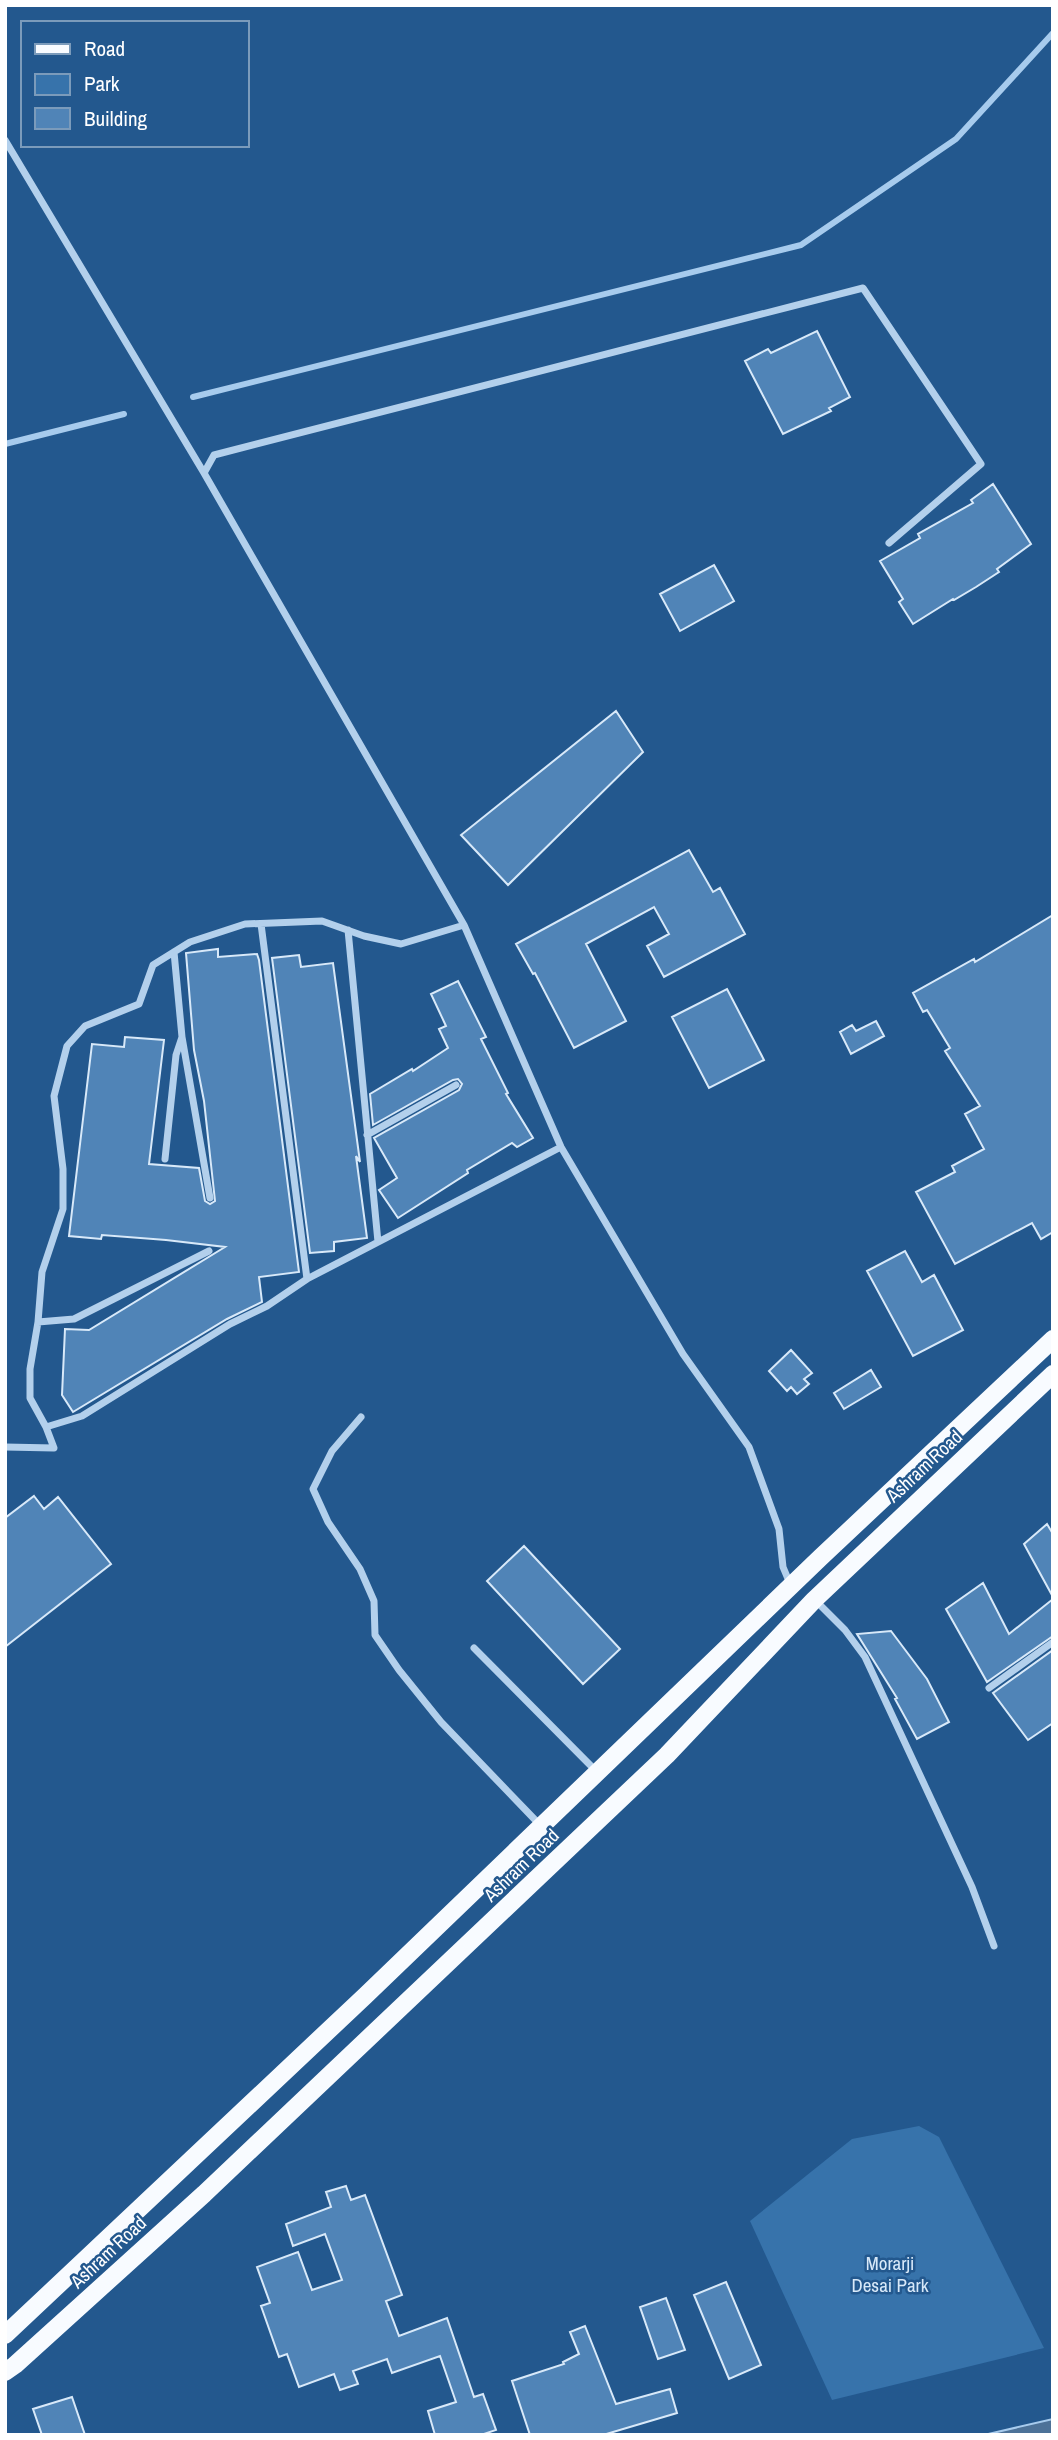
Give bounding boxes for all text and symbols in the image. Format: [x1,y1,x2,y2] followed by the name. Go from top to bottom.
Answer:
[21,21,248,147] legend
[84,34,125,63] text: Road
[84,69,120,98] text: Park
[84,104,148,133] text: Building
[880,1424,968,1509] street label: Ashram Road
[477,1823,564,1908] street label: Ashram Road
[64,2210,152,2295] street label: Ashram Road
[851,2250,929,2298] park label: Morarji Desai Park

